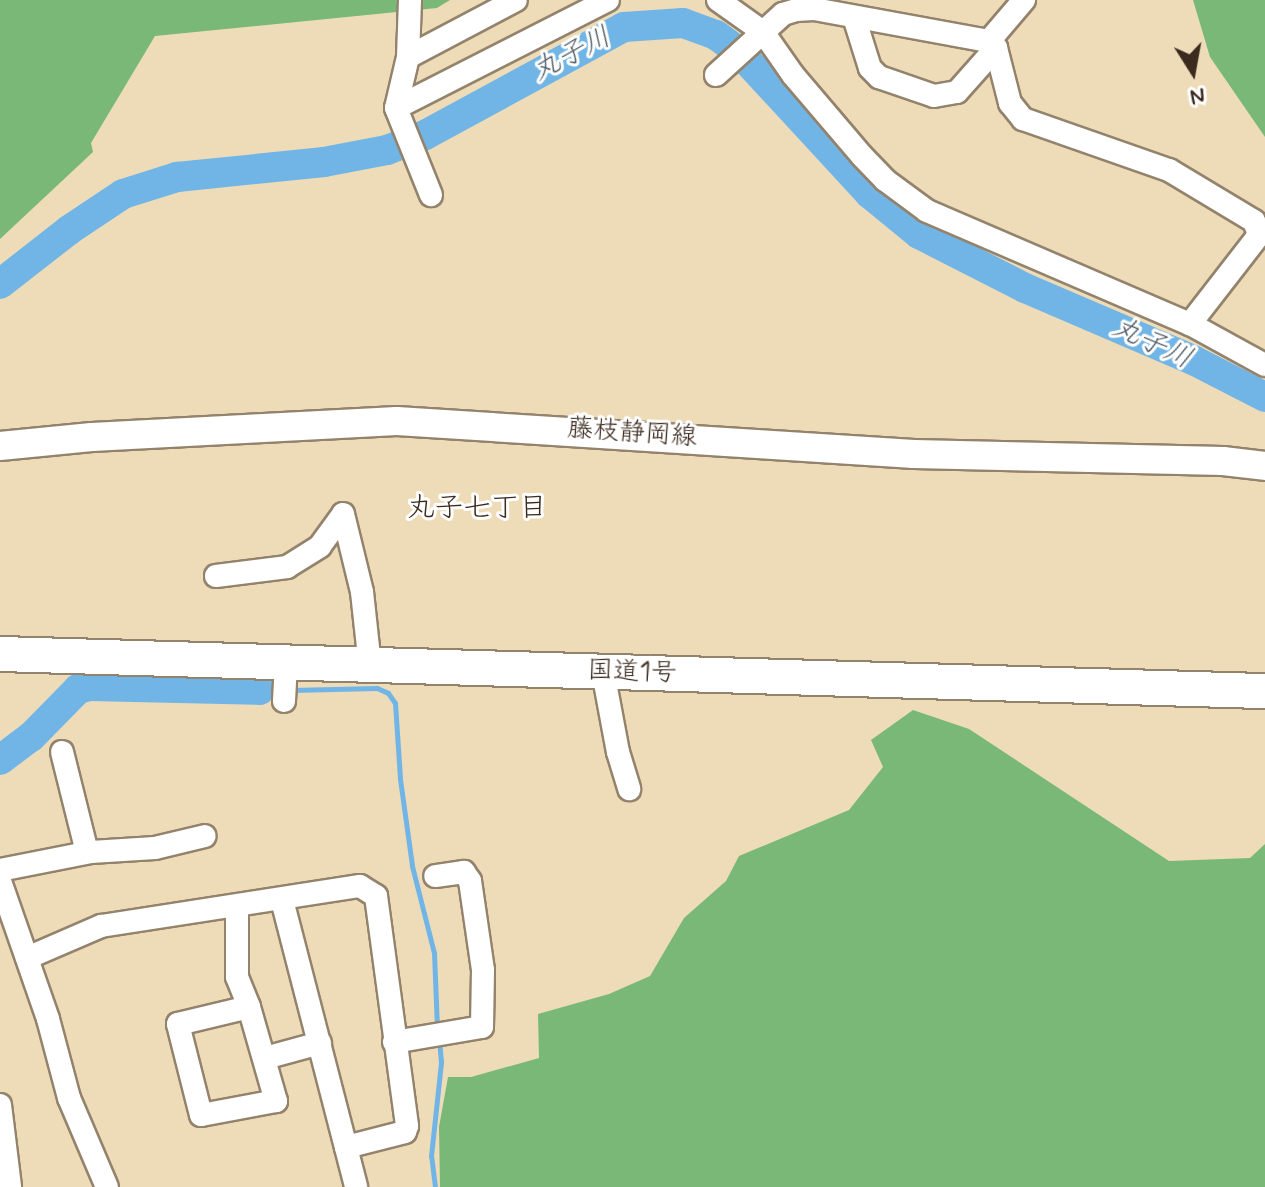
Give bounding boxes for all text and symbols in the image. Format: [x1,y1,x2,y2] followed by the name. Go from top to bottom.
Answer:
[527,21,617,89] water label: 丸子川
[1153,32,1233,112] north arrow
[1188,80,1207,111] text: N
[1107,311,1197,377] water label: 丸子川
[566,414,698,454] street label: 藤枝静岡線
[407,492,547,526] district label: 丸子七丁目
[587,656,677,690] street label: 国道1号

